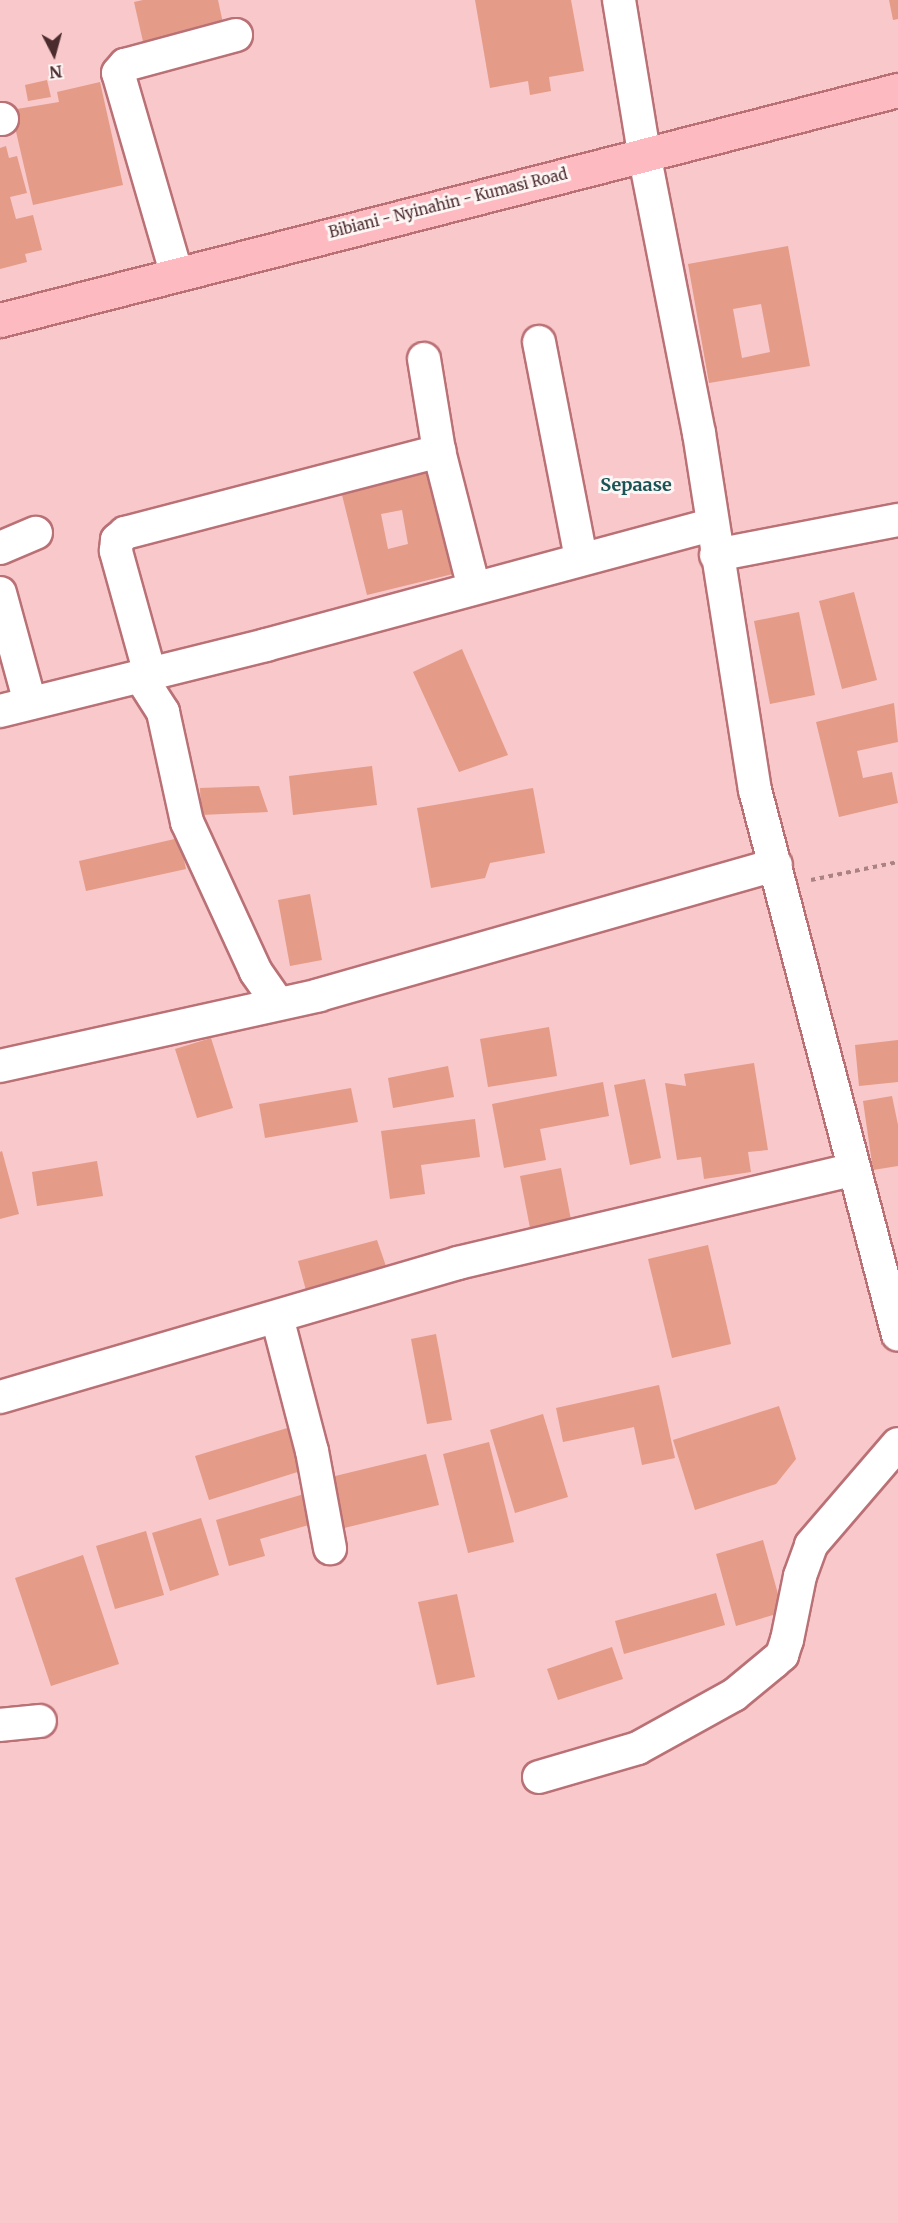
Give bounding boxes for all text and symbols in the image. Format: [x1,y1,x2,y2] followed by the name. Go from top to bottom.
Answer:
[24,24,84,84] north arrow
[49,61,63,83] text: N
[327,165,569,241] street label: Bibiani - Nyinahin - Kumasi Road
[600,474,672,496] district label: Sepaase

